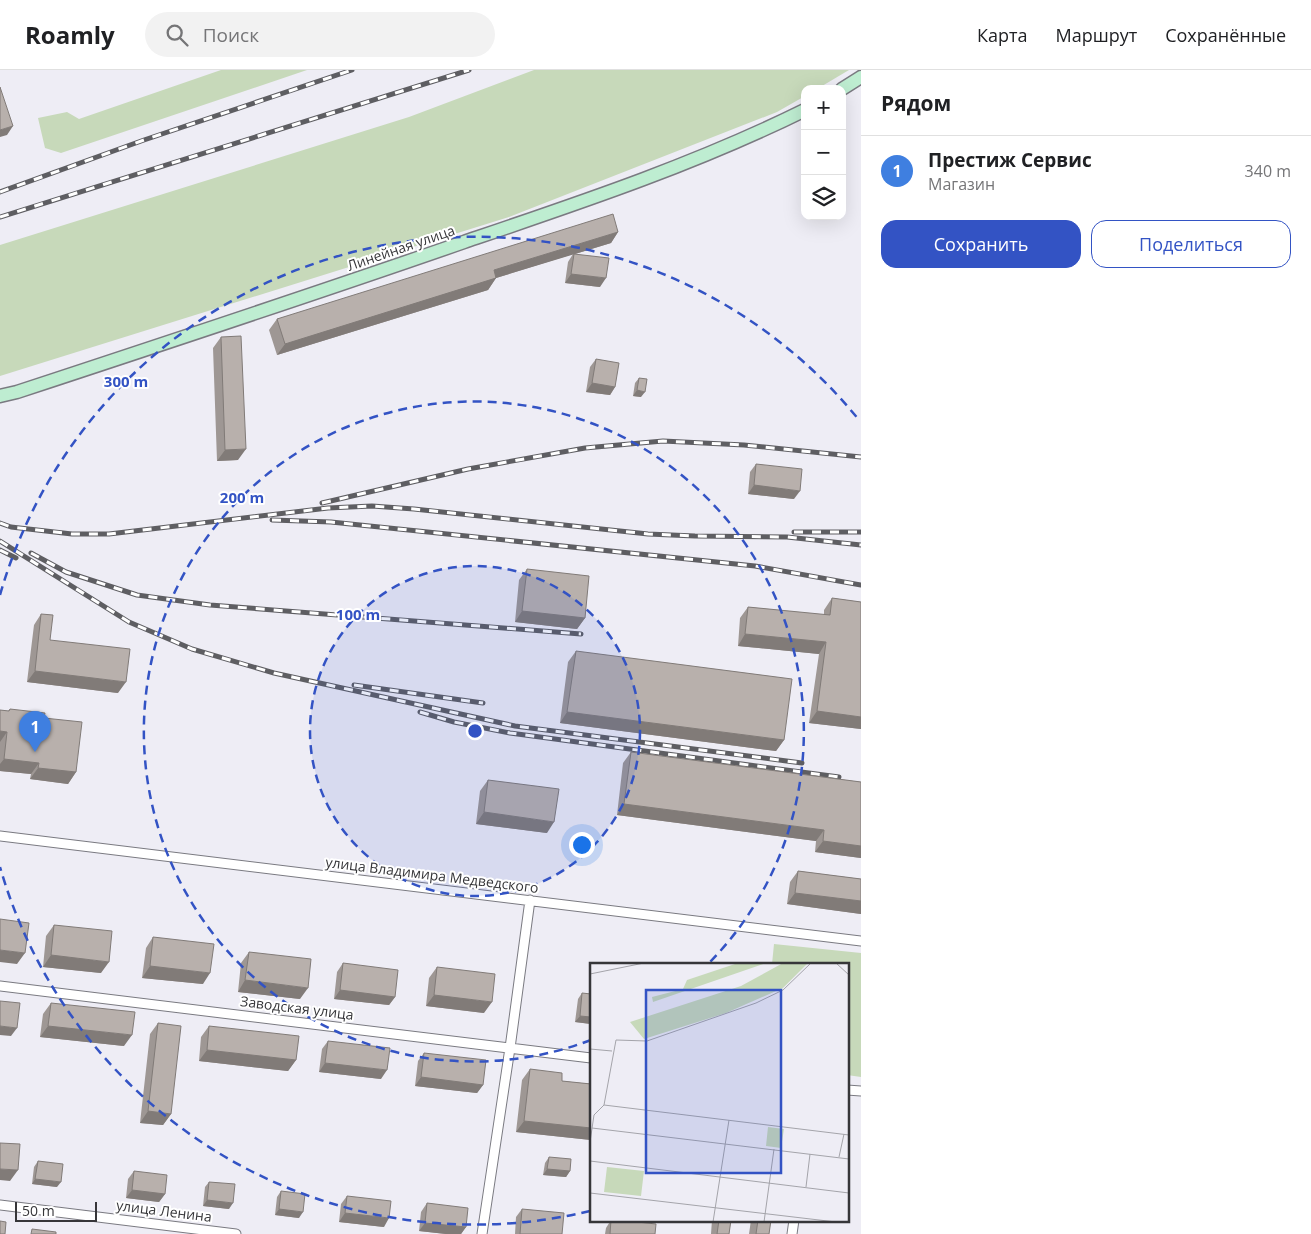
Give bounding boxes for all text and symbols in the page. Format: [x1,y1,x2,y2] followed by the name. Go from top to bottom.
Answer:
[145,12,495,57] search box
[25,18,115,51] text: Roamly
[163,21,191,49] icon: search
[203,22,259,48] text: Поиск
[977,23,1027,47] text: Карта
[1055,23,1137,47] text: Маршрут
[1165,23,1286,47] text: Сохранённые
[801,85,846,220] map controls
[801,85,846,130] button: +
[881,89,951,117] text: Рядом
[801,130,846,175] button: −
[928,147,1092,173] text: Престиж Сервис
[892,160,902,182] text: 1
[1245,160,1291,182] text: 340 m
[928,173,995,195] text: Магазин
[801,175,846,220] button: layers
[344,220,457,275] street label: Линейная улица
[881,220,1081,268] button: Сохранить
[1091,220,1291,268] button: Поделиться
[104,371,148,391] text: 300 m
[220,487,264,507] text: 200 m
[336,604,380,624] text: 100 m
[19,711,51,752] pin: 1
[466,722,484,740] centre of rings
[569,832,595,858] your location
[325,852,540,897] street label: улица Владимира Медведского
[590,963,848,1222] inset map
[239,991,355,1024] street label: Заводская улица
[115,1195,213,1226] street label: улица Ленина
[15,1199,98,1222] scale bar
[22,1201,55,1220] text: 50 m

